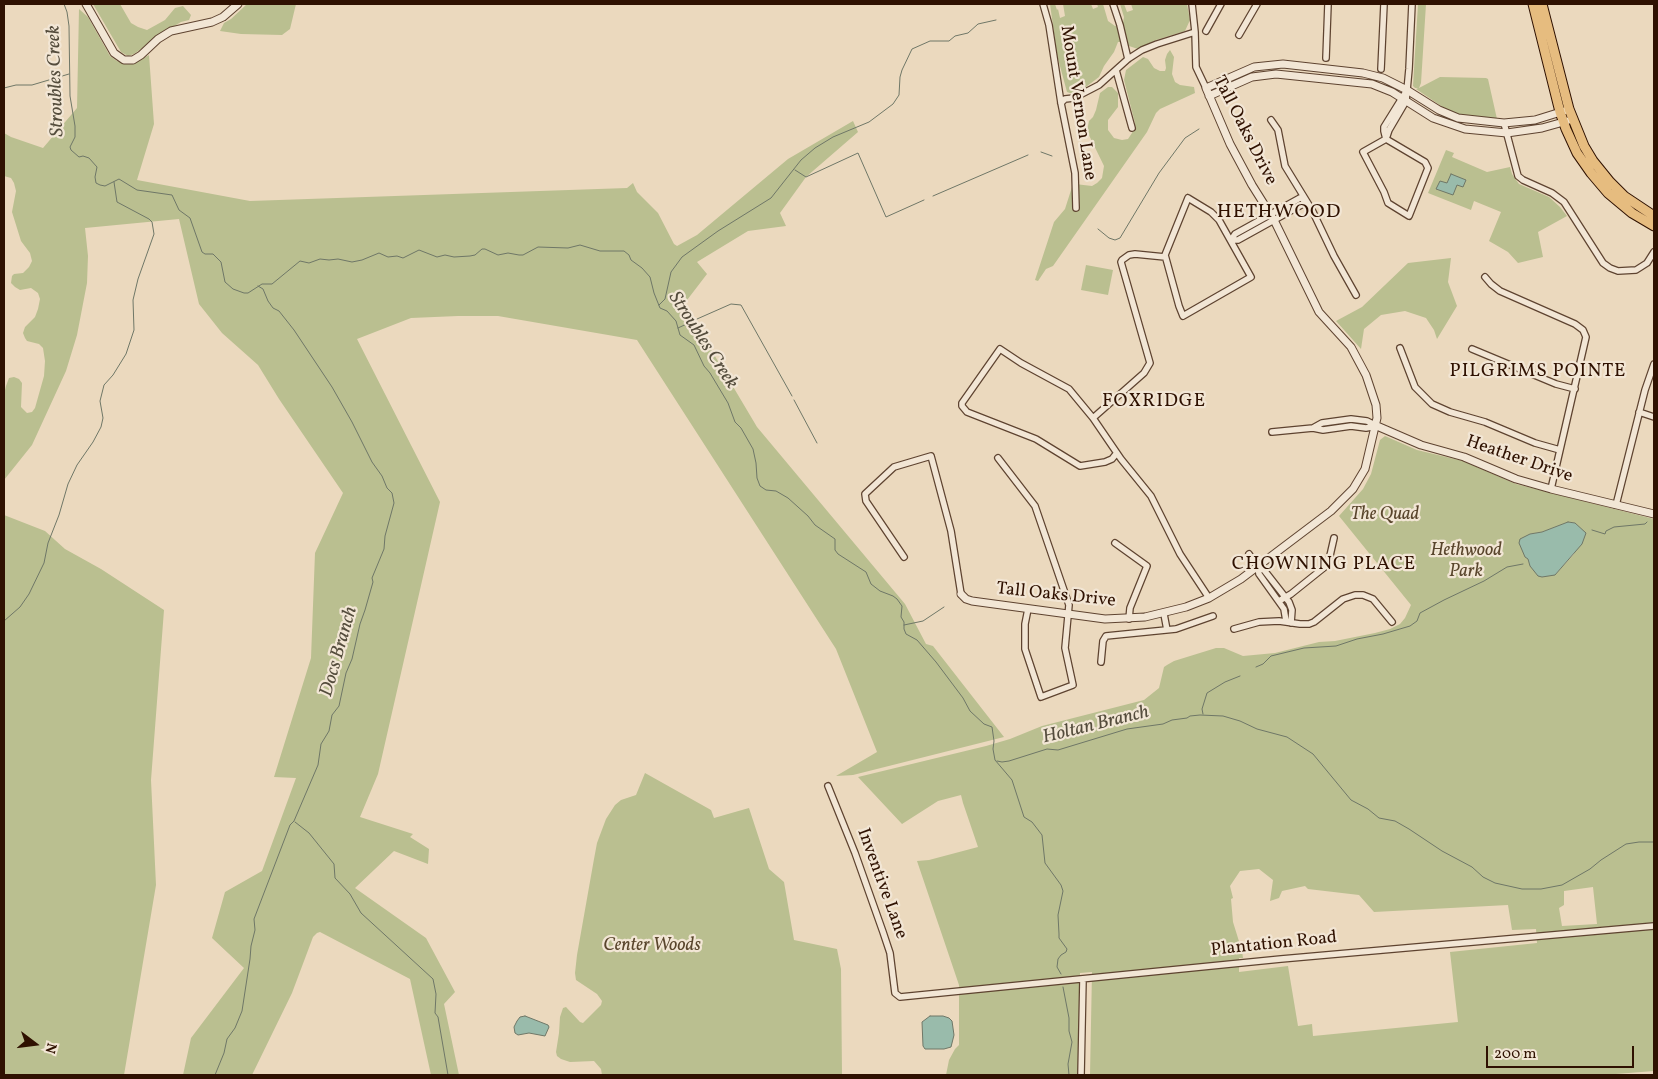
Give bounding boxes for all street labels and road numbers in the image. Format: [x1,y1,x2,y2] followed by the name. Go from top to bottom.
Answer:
[1054,24,1100,182] street label: Mount Vernon Lane
[1207,73,1281,189] street label: Tall Oaks Drive
[1463,432,1575,488] street label: Heather Drive
[995,579,1117,613] street label: Tall Oaks Drive
[851,826,911,942] street label: Inventive Lane
[1210,928,1338,962] street label: Plantation Road

